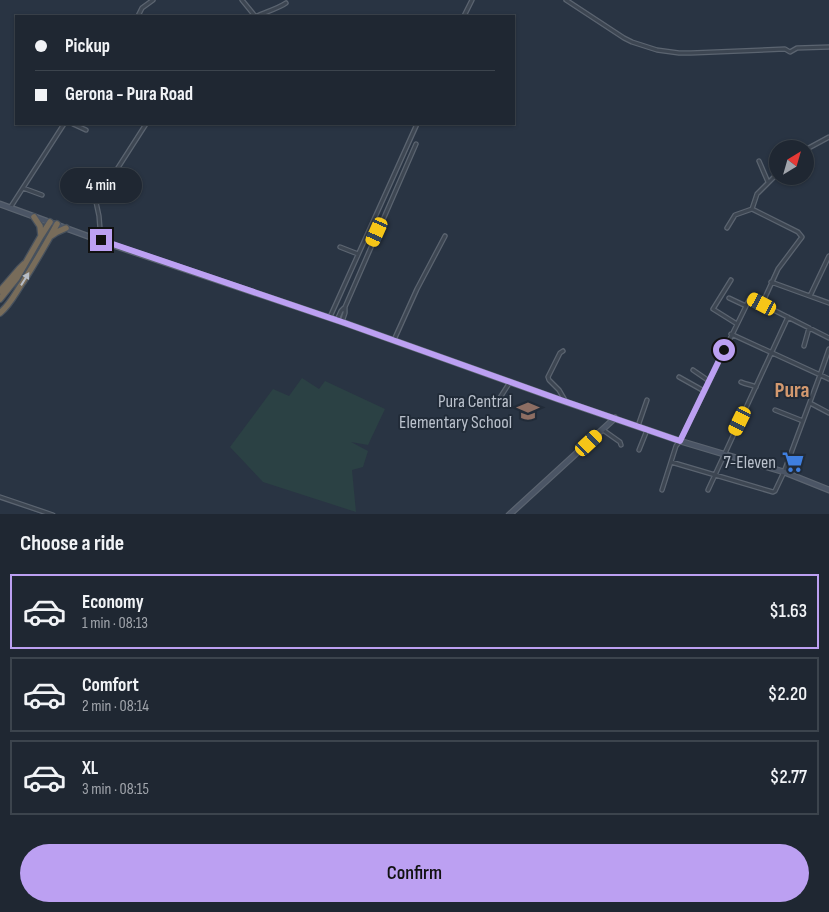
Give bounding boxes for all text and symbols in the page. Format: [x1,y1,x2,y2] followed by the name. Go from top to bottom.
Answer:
[65,35,110,58] text: Pickup
[65,83,193,106] text: Gerona - Pura Road
[769,140,814,185] north arrow
[769,140,814,185] map controls
[60,168,142,202] callout: 4 min
[86,176,116,195] text: 4 min
[364,215,389,249] car
[90,229,112,251] route end
[20,272,30,285] one-way arrow
[745,291,778,317] car
[713,339,735,361] route start
[774,377,810,404] district label: Pura
[399,391,512,433] place label: Pura Central Elementary School
[515,398,541,424] school or university icon: Pura Central Elementary School
[726,404,753,438] car
[572,427,605,459] car
[780,449,806,475] supermarket icon: 7-Eleven
[723,452,776,473] place label: 7-Eleven
[20,530,124,557] text: Choose a ride
[22,589,67,634] icon: car
[82,591,144,614] text: Economy
[769,600,807,623] text: $1.63
[82,614,148,633] text: 1 min · 08:13
[22,672,67,717] icon: car
[82,674,139,697] text: Comfort
[768,683,807,706] text: $2.20
[82,697,149,716] text: 2 min · 08:14
[22,755,67,800] icon: car
[82,757,98,780] text: XL
[770,766,807,789] text: $2.77
[82,780,149,799] text: 3 min · 08:15
[20,844,809,902] button: Confirm

